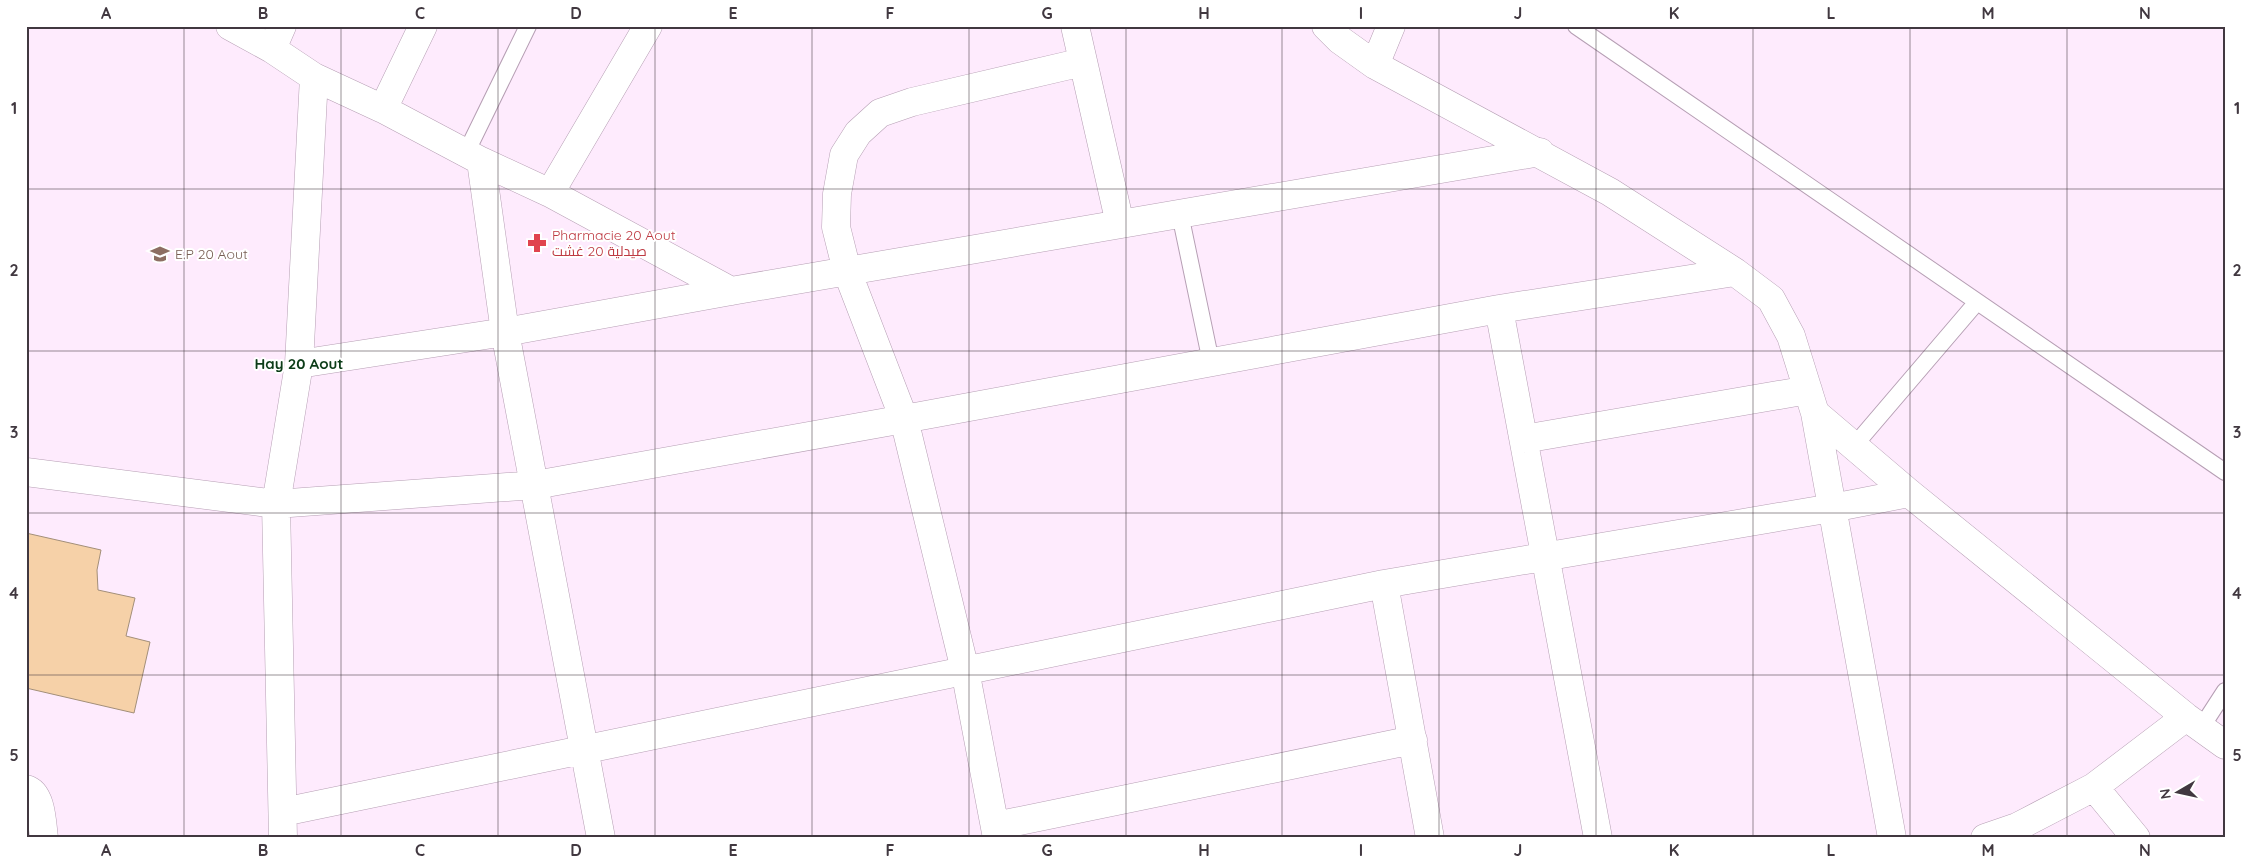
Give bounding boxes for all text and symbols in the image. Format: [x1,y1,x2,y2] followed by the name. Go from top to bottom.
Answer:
[101,3,112,23] text: A
[258,3,268,23] text: B
[415,3,425,23] text: C
[570,3,582,23] text: D
[728,3,738,23] text: E
[886,3,895,23] text: F
[1041,3,1053,23] text: G
[1198,3,1210,23] text: H
[1359,3,1363,23] text: I
[1514,3,1522,23] text: J
[1669,3,1679,23] text: K
[1827,3,1836,23] text: L
[1981,3,1995,23] text: M
[2139,3,2151,23] text: N
[11,98,17,118] text: 1
[2234,98,2240,118] text: 1
[552,226,676,260] place label: Pharmacie 20 Aout صيدلية 20 غشت
[526,232,548,254] pharmacy icon: Pharmacie 20 Aout صيدلية 20 غشت
[149,243,171,265] school or university icon: E.P 20 Aout
[175,245,248,263] place label: E.P 20 Aout
[9,260,19,280] text: 2
[2232,260,2242,280] text: 2
[254,354,344,373] district label: Hay 20 Aout
[10,422,18,442] text: 3
[2233,422,2241,442] text: 3
[9,583,19,603] text: 4
[2232,583,2242,603] text: 4
[9,745,19,765] text: 5
[2232,745,2242,765] text: 5
[2154,766,2204,816] north arrow
[2155,788,2175,801] text: N
[101,840,112,860] text: A
[258,840,268,860] text: B
[415,840,425,860] text: C
[570,840,582,860] text: D
[728,840,738,860] text: E
[886,840,895,860] text: F
[1041,840,1053,860] text: G
[1198,840,1210,860] text: H
[1359,840,1363,860] text: I
[1514,840,1522,860] text: J
[1669,840,1679,860] text: K
[1827,840,1836,860] text: L
[1981,840,1995,860] text: M
[2139,840,2151,860] text: N

